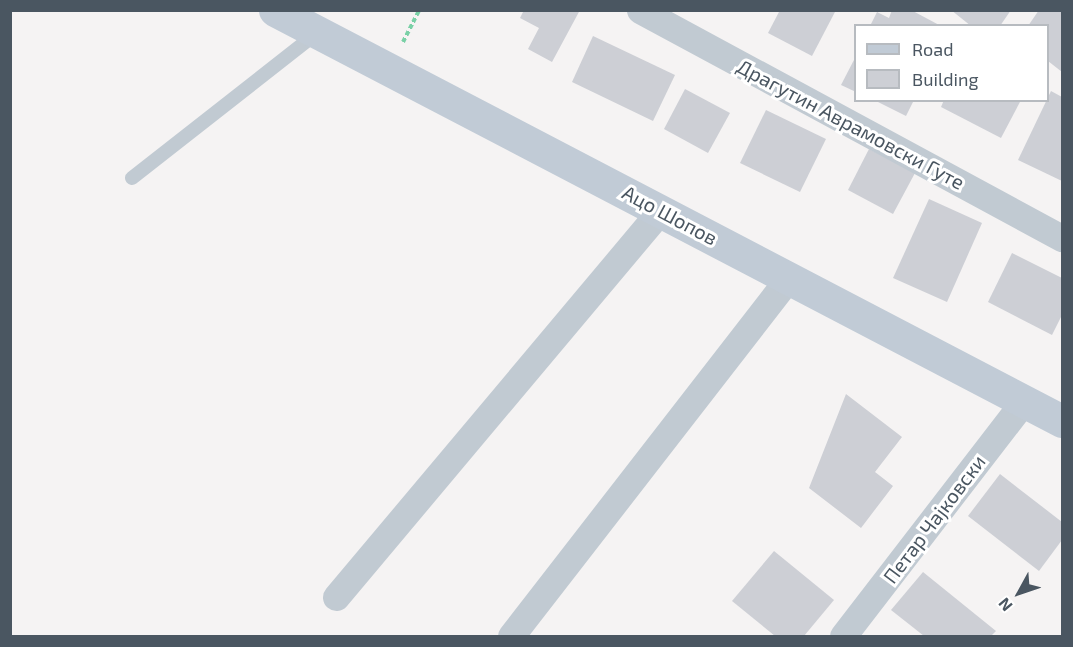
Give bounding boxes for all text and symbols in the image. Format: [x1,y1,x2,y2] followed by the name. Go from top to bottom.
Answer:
[854,24,1049,102] legend
[912,38,953,60] text: Road
[733,54,969,194] street label: Драгутин Аврамовски Гуте
[912,68,979,90] text: Building
[618,180,722,250] street label: Ацо Шопов
[878,450,990,588] street label: Петар Чајковски
[989,563,1049,623] north arrow
[994,594,1016,615] text: N

